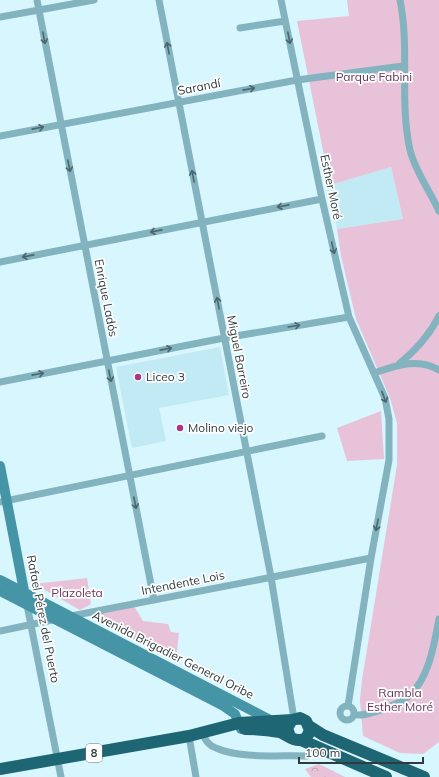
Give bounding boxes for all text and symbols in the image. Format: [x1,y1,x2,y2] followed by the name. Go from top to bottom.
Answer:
[40,31,48,44] one-way arrow
[285,31,293,44] one-way arrow
[164,42,172,55] one-way arrow
[336,69,412,84] park label: Parque Fabini
[176,75,223,98] street label: Sarandí
[242,85,255,93] one-way arrow
[31,124,44,132] one-way arrow
[317,153,346,221] street label: Esther Moré
[65,159,73,172] one-way arrow
[188,170,196,183] one-way arrow
[277,202,290,210] one-way arrow
[150,227,163,235] one-way arrow
[330,241,337,254] one-way arrow
[22,253,35,261] one-way arrow
[92,258,121,338] street label: Enrique Ladós
[213,297,221,310] one-way arrow
[224,314,255,400] street label: Miguel Barreiro
[287,322,300,330] one-way arrow
[159,345,172,353] one-way arrow
[106,369,114,382] one-way arrow
[146,369,185,384] place label: Liceo 3
[31,370,44,378] one-way arrow
[133,372,143,382] marker: Liceo 3
[380,390,388,402] one-way arrow
[188,420,253,435] place label: Molino viejo
[175,423,185,433] marker: Molino viejo
[131,497,139,510] one-way arrow
[373,518,381,531] one-way arrow
[24,554,63,684] street label: Rafael Pérez del Puerto
[140,567,226,598] street label: Intendente Lois
[51,585,103,600] park label: Plazoleta
[90,607,256,702] street label: Avenida Brigadier General Oribe
[367,685,433,714] park label: Rambla Esther Moré
[299,739,423,765] scale bar
[86,744,102,762] road number: 8
[305,745,340,760] text: 100 m

